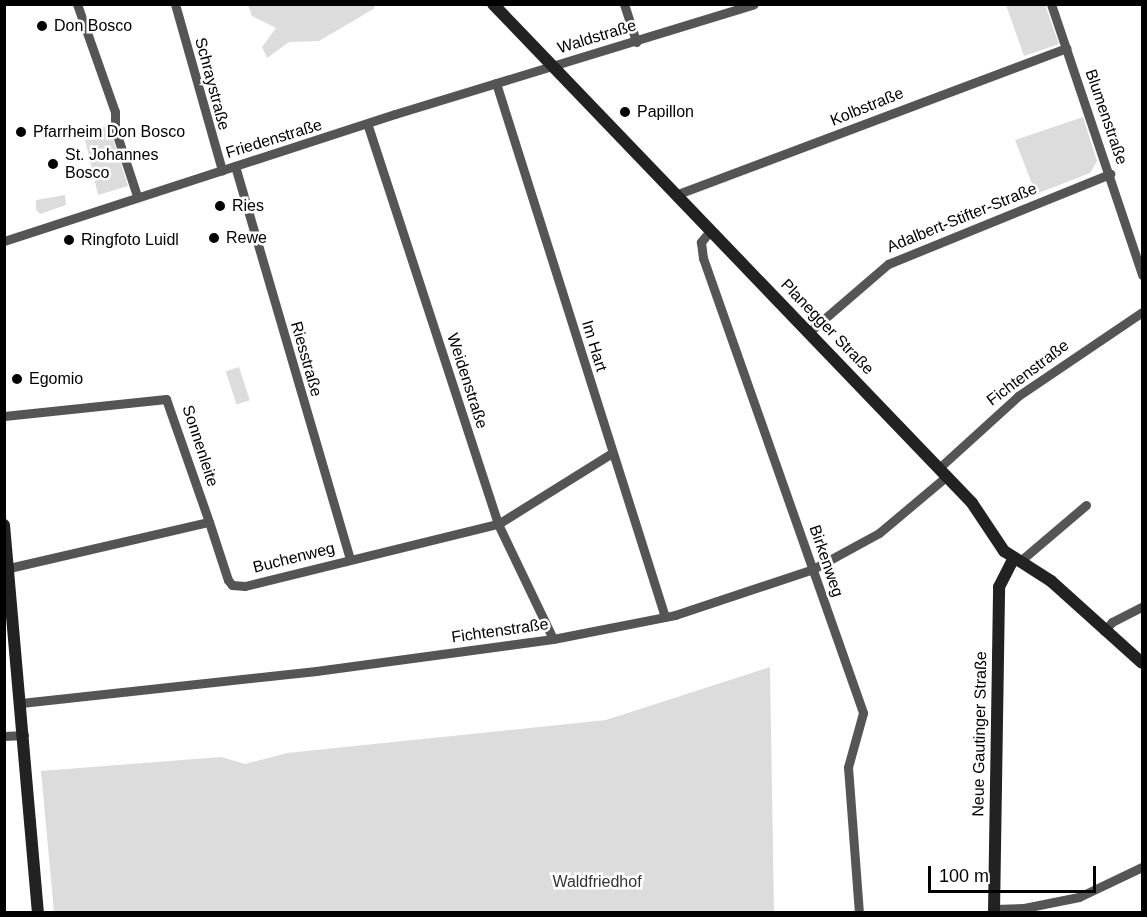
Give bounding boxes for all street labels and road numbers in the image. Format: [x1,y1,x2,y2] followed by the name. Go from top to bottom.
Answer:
[555,16,639,58] street label: Waldstraße
[190,36,234,132] street label: Schraystraße
[1081,67,1131,167] street label: Blumenstraße
[828,84,906,130] street label: Kolbstraße
[224,115,324,163] street label: Friedenstraße
[884,179,1040,257] street label: Adalbert-Stifter-Straße
[777,275,877,379] street label: Planegger Straße
[577,318,611,374] street label: Im Hart
[286,319,326,399] street label: Riesstraße
[443,331,491,431] street label: Weidenstraße
[983,336,1073,410] street label: Fichtenstraße
[178,403,222,489] street label: Sonnenleite
[805,523,847,599] street label: Birkenweg
[251,539,337,577] street label: Buchenweg
[450,615,550,647] street label: Fichtenstraße
[969,651,991,817] street label: Neue Gautinger Straße

